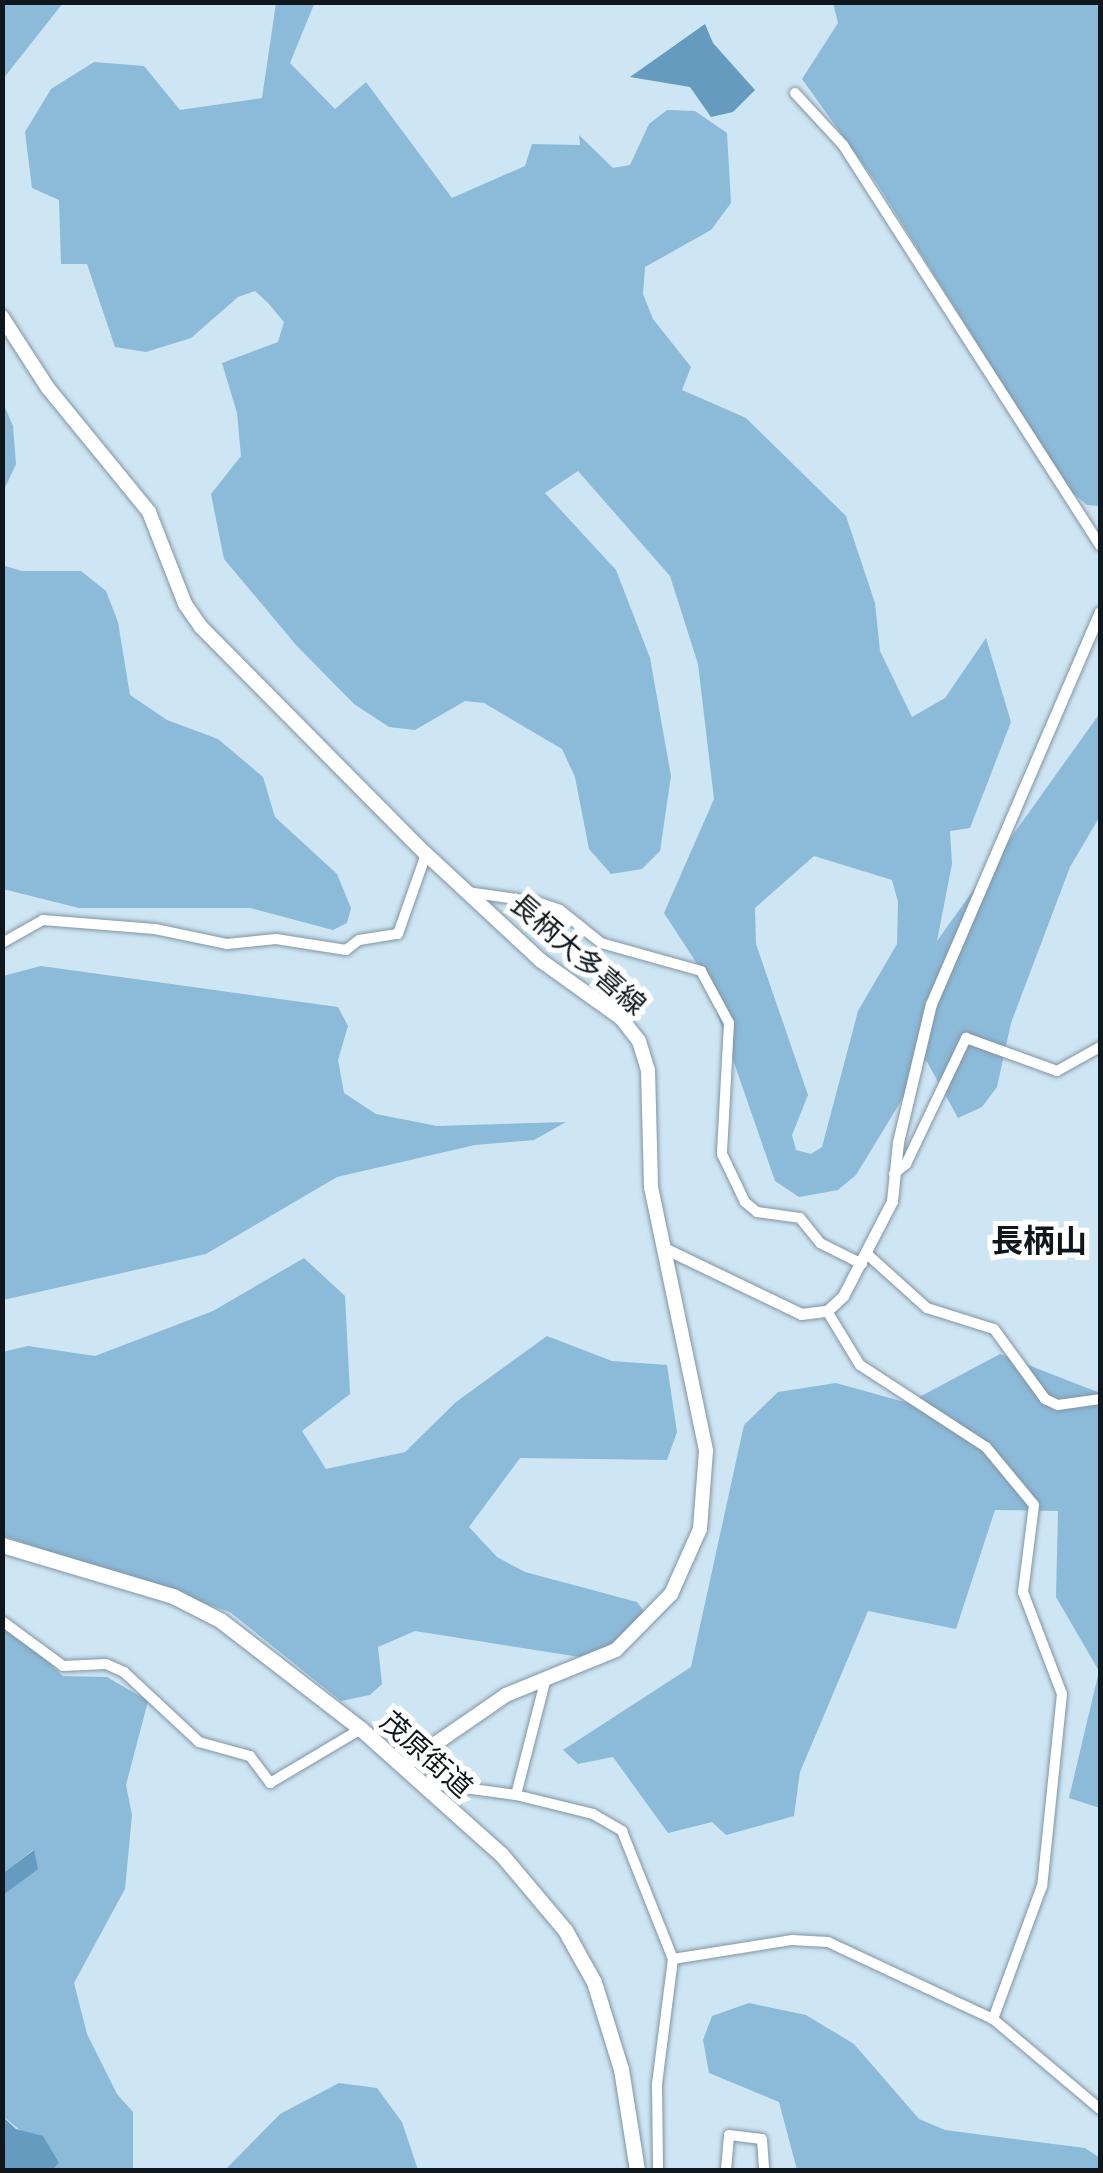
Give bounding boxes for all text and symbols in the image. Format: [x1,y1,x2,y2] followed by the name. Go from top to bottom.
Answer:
[504,887,652,1023] street label: 長柄大多喜線
[991,1222,1087,1260] district label: 長柄山
[373,1705,479,1805] street label: 茂原街道

